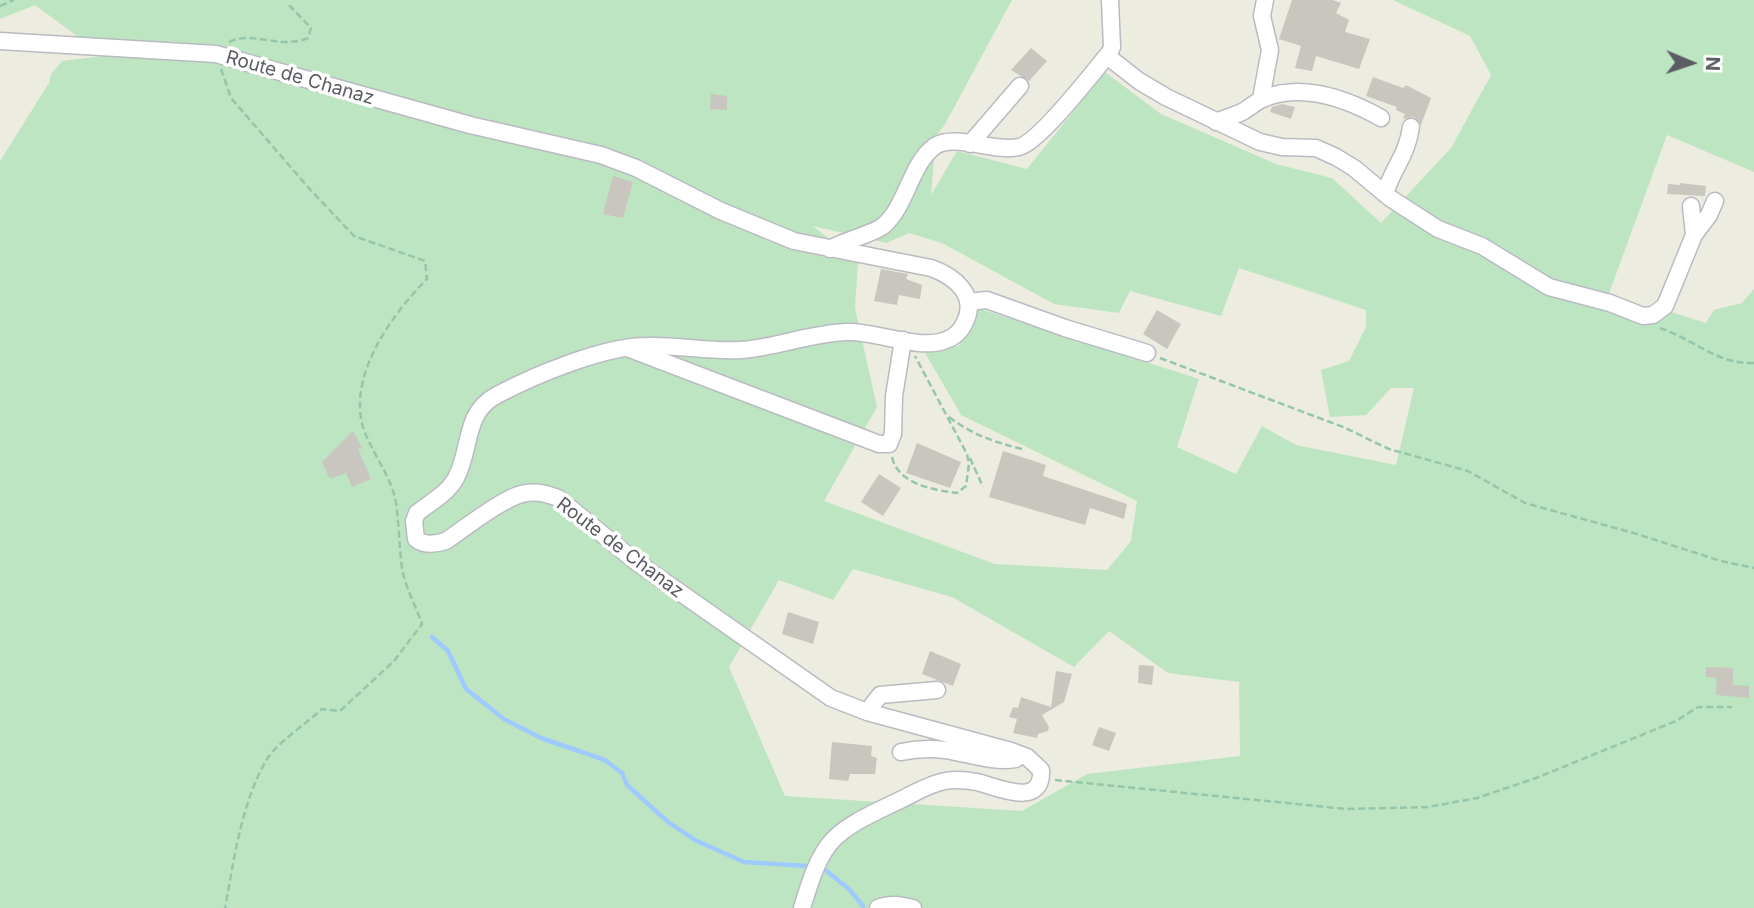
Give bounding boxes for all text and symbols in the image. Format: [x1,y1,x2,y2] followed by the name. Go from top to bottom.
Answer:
[1656,28,1726,98] north arrow
[223,46,377,110] street label: Route de Chanaz
[1701,56,1724,71] text: N
[552,493,688,603] street label: Route de Chanaz

